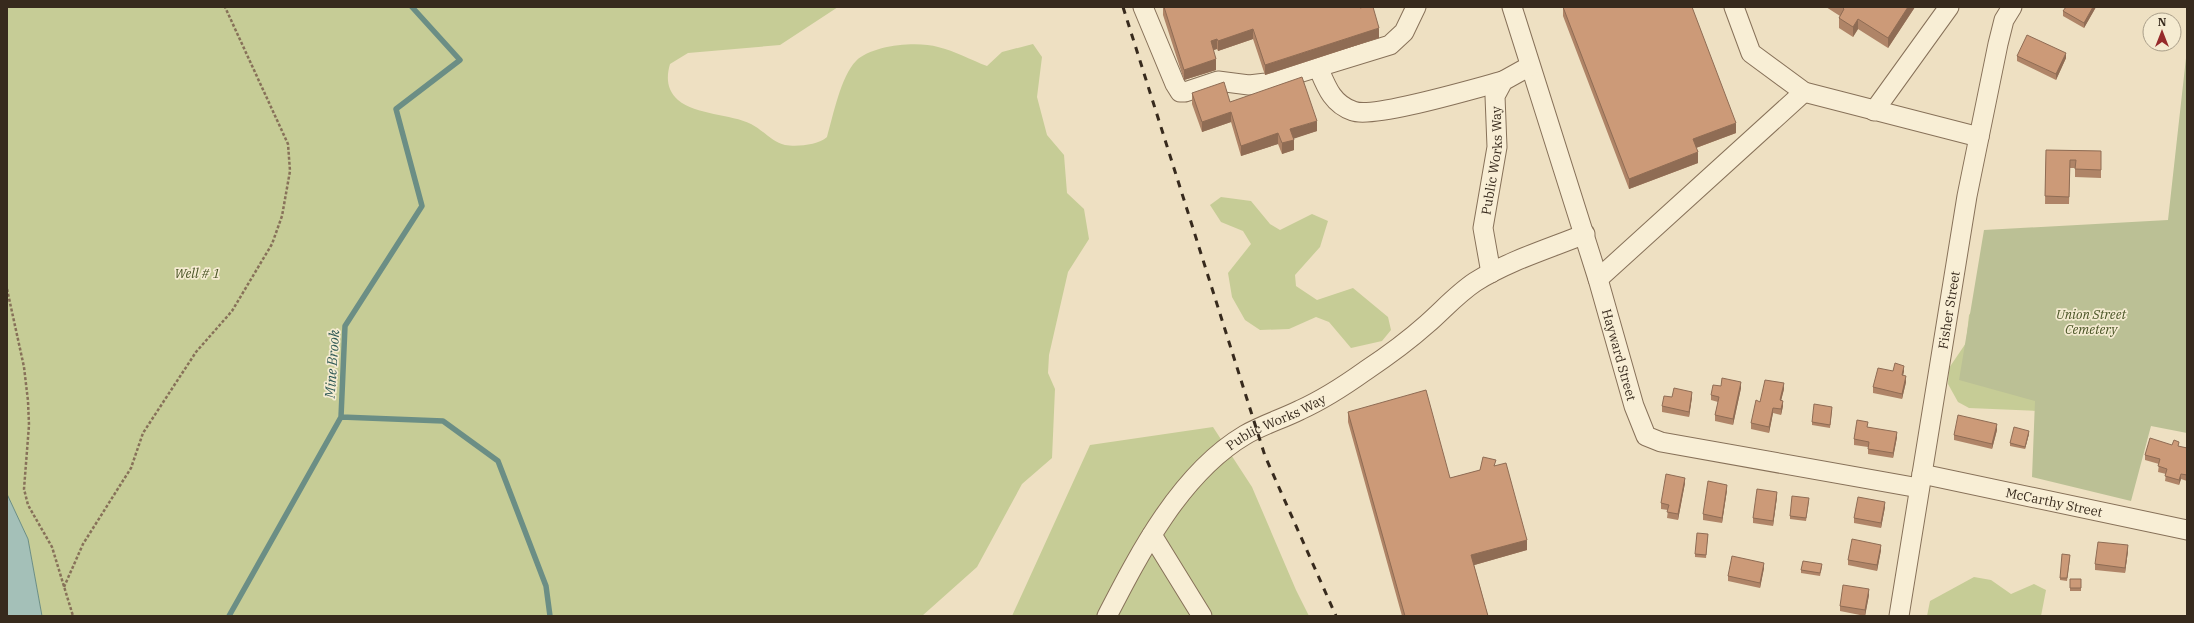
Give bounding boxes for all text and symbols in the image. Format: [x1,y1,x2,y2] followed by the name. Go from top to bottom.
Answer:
[2142,12,2182,52] north arrow
[2158,15,2167,29] text: N
[1477,106,1506,216] street label: Public Works Way
[174,265,220,282] park label: Well # 1
[1934,269,1963,350] street label: Fisher Street
[2056,306,2126,338] park label: Union Street Cemetery
[1598,307,1641,403] street label: Hayward Street
[321,329,343,400] water label: Mine Brook
[1222,390,1329,454] street label: Public Works Way
[2004,483,2104,520] street label: McCarthy Street

